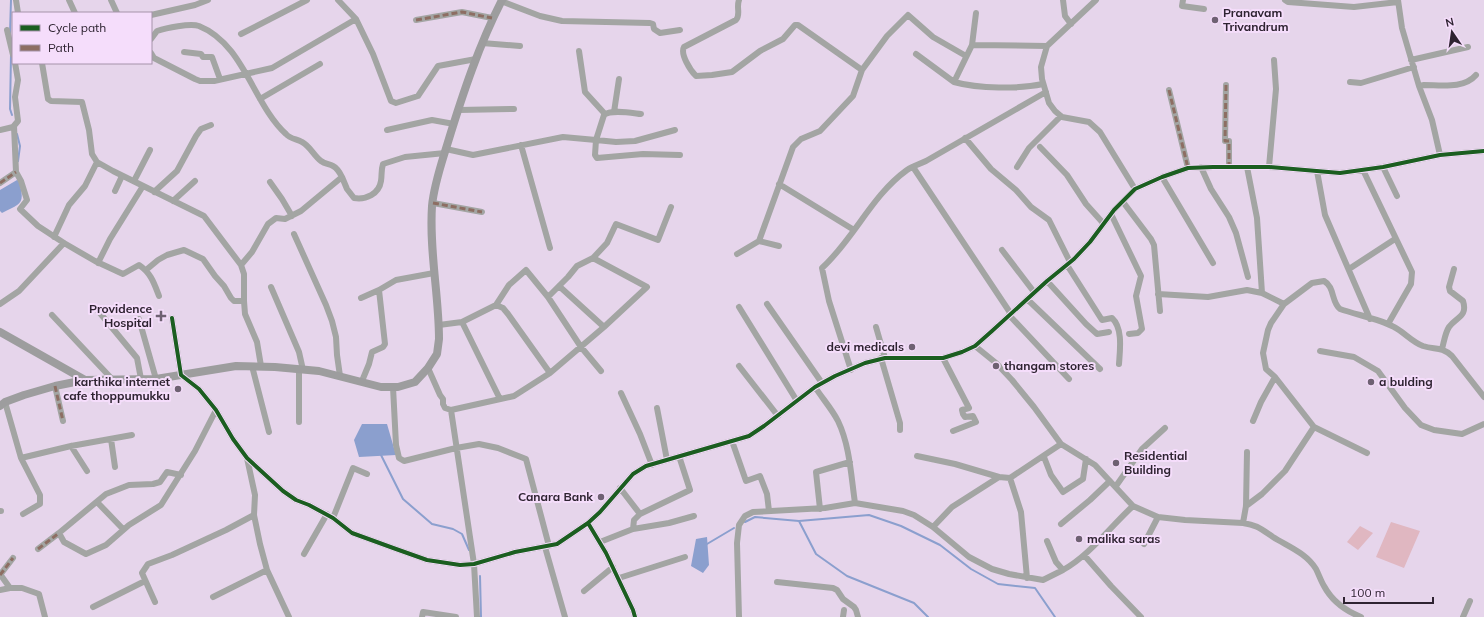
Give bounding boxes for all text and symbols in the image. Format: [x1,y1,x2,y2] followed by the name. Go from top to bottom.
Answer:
[1223,5,1289,34] place label: Pranavam Trivandrum
[12,12,152,64] legend
[1432,12,1472,52] north arrow
[1210,15,1220,25] marker: Pranavam Trivandrum
[1444,15,1455,30] text: N
[48,20,106,35] text: Cycle path
[48,40,74,55] text: Path
[89,301,152,330] place label: Providence Hospital
[155,310,167,322] marker: Providence Hospital
[827,339,904,354] place label: devi medicals
[907,342,917,352] marker: devi medicals
[1004,358,1094,373] place label: thangam stores
[991,361,1001,371] marker: thangam stores
[63,374,170,403] place label: karthika internet cafe thoppumukku
[1379,374,1433,389] place label: a bulding
[1366,377,1376,387] marker: a bulding
[173,384,183,394] marker: karthika internet cafe thoppumukku
[1124,448,1188,477] place label: Residential Building
[1111,458,1121,468] marker: Residential Building
[518,489,593,504] place label: Canara Bank
[596,492,606,502] marker: Canara Bank
[1087,531,1160,546] place label: malika saras
[1074,534,1084,544] marker: malika saras
[1344,579,1433,605] scale bar
[1350,585,1385,600] text: 100 m

